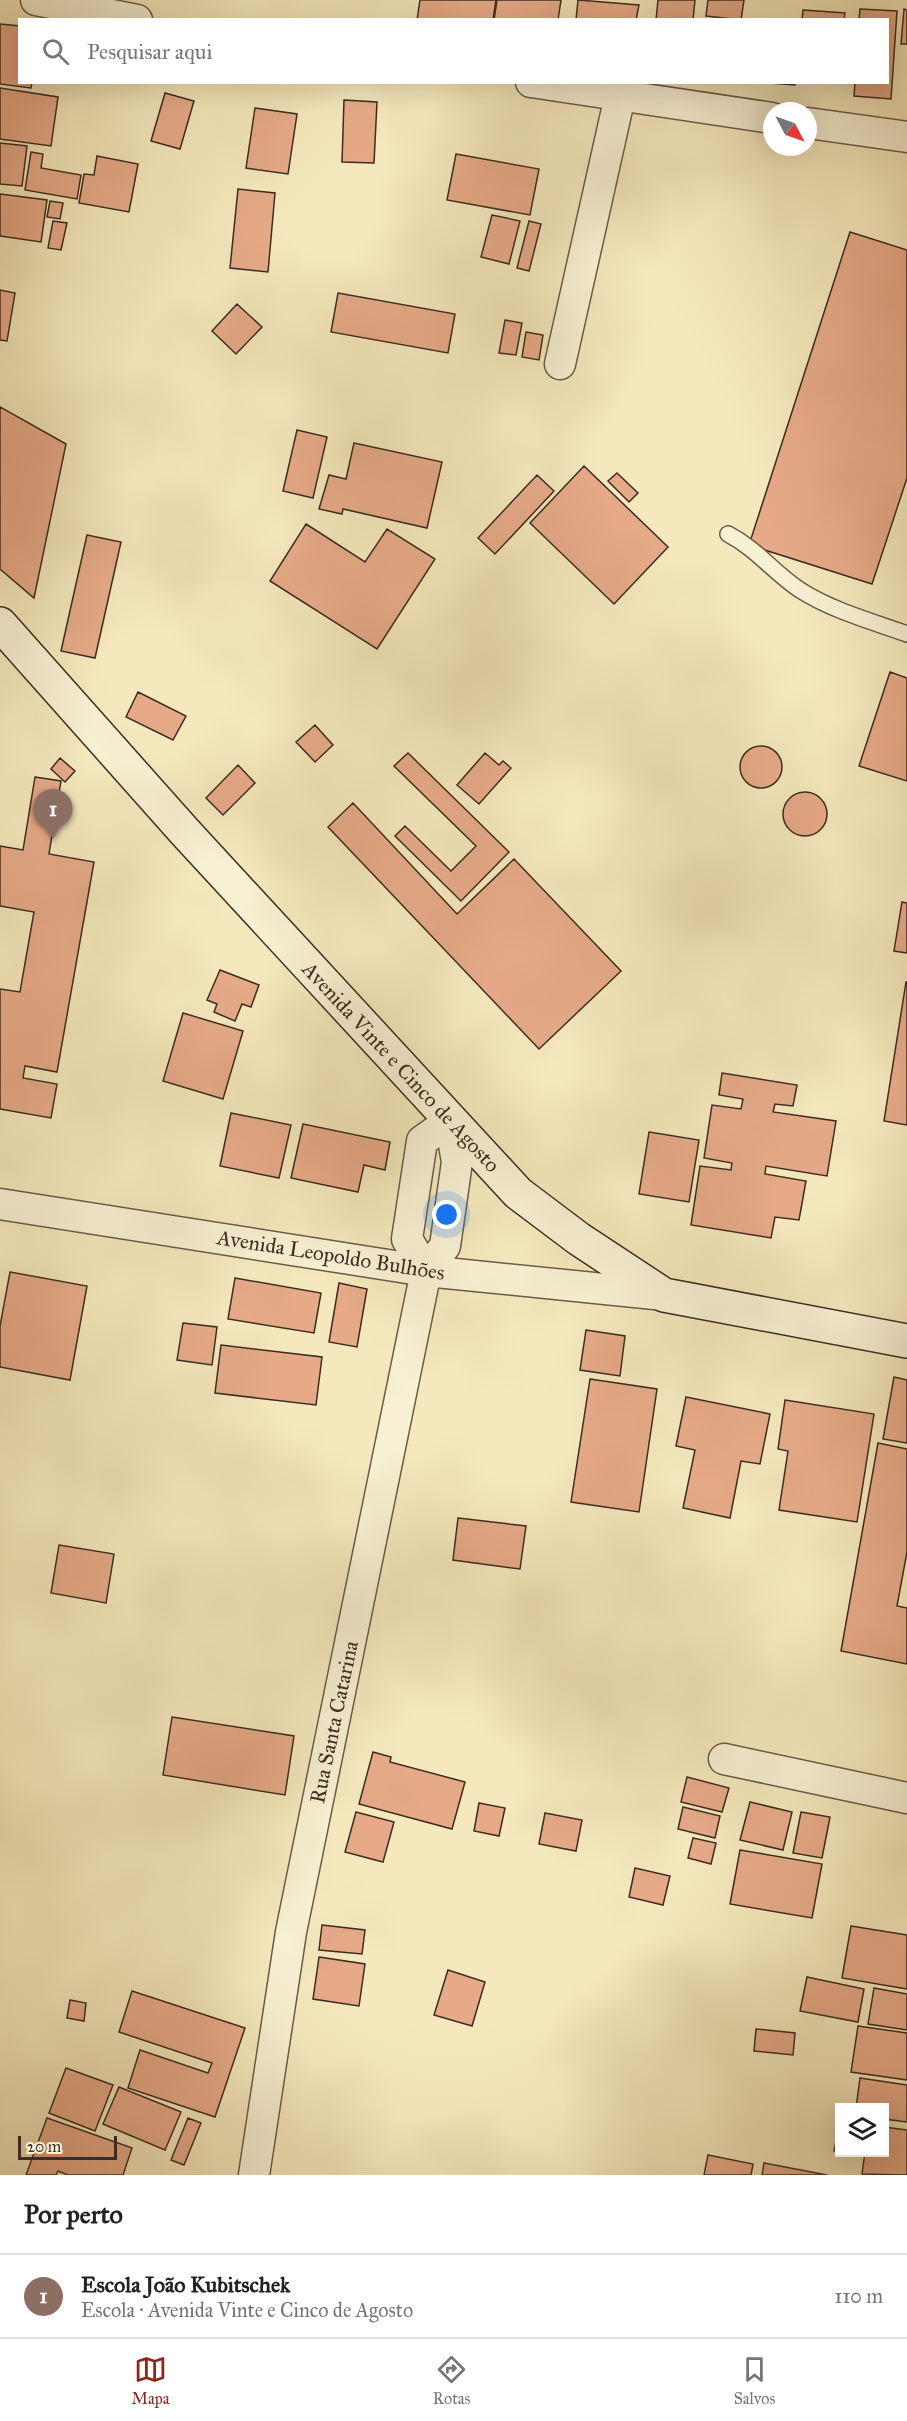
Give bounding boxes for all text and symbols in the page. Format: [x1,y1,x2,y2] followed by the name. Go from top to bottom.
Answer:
[18,18,889,84] search box
[39,35,72,68] icon: search
[87,38,212,65] text: Pesquisar aqui
[763,102,817,156] north arrow
[34,790,72,839] pin: 1
[296,956,506,1178] street label: Avenida Vinte e Cinco de Agosto
[432,1200,461,1229] your location
[214,1224,447,1286] street label: Avenida Leopoldo Bulhões
[304,1638,364,1806] street label: Rua Santa Catarina
[835,2103,889,2157] map controls
[835,2103,889,2157] button: layers
[18,2133,117,2160] scale bar
[27,2137,61,2156] text: 20 m
[24,2198,123,2230] text: Por perto
[81,2271,290,2298] text: Escola João Kubitschek
[40,2284,47,2308] text: 1
[835,2284,883,2308] text: 110 m
[81,2298,413,2322] text: Escola · Avenida Vinte e Cinco de Agosto
[132,2353,170,2408] tab: Mapa
[433,2353,470,2408] tab: Rotas
[734,2353,775,2408] tab: Salvos

